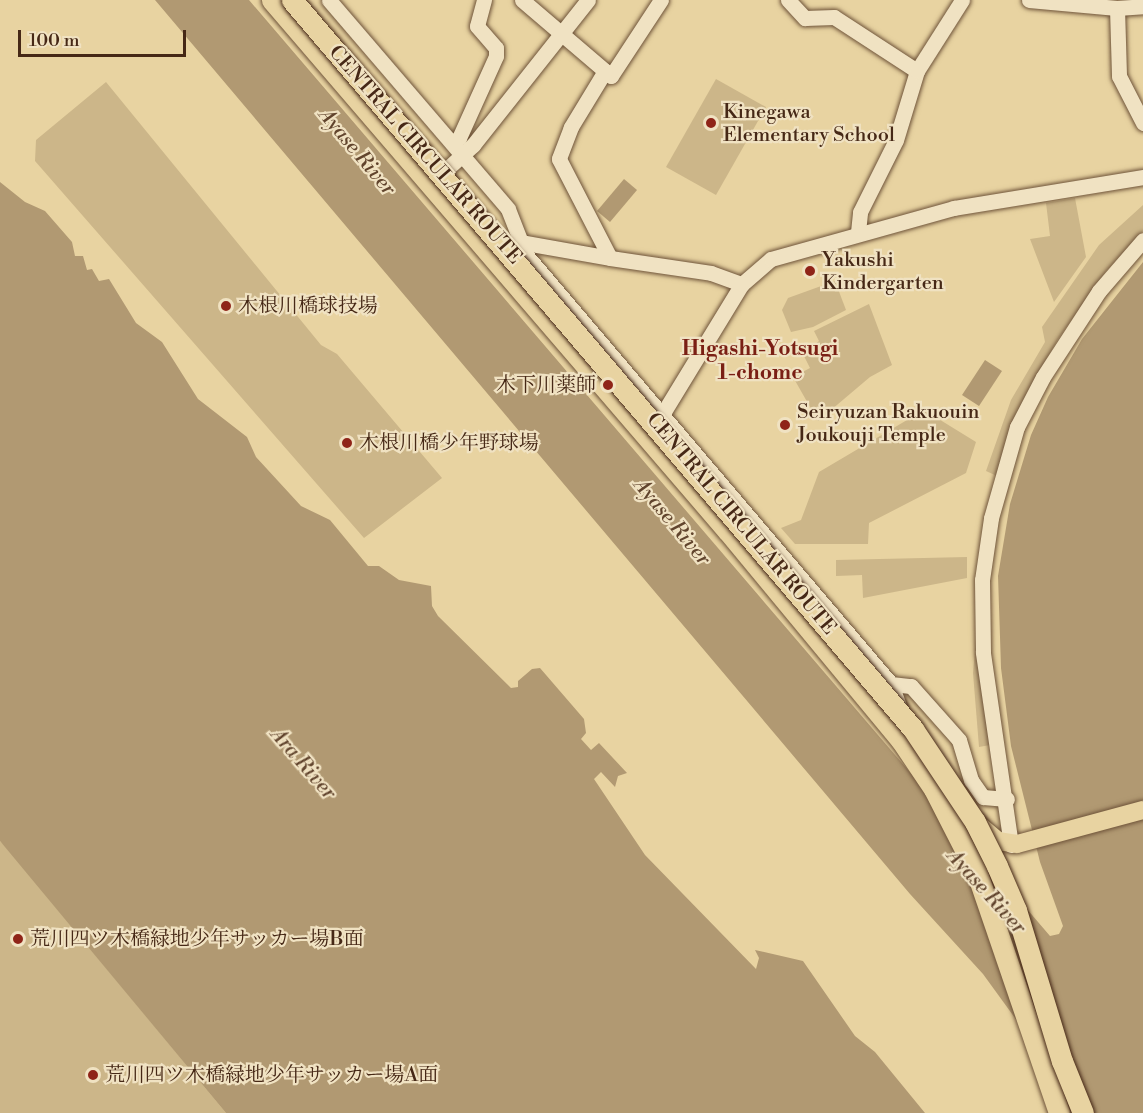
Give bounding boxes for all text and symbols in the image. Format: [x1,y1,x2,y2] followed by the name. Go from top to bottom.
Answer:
[21,18,189,56] scale bar
[29,29,80,52] text: 100 m
[323,41,527,269] street label: CENTRAL CIRCULAR ROUTE
[723,100,895,147] place label: Kinegawa Elementary School
[313,103,401,201] water label: Ayase River
[704,116,718,130] marker: Kinegawa Elementary School
[822,248,944,295] place label: Yakushi Kindergarten
[803,264,817,278] marker: Yakushi Kindergarten
[238,294,378,318] place label: 木根川橋球技場
[219,299,233,313] marker: 木根川橋球技場
[682,336,838,386] district label: Higashi-Yotsugi 1-chome
[496,373,596,397] place label: 木下川薬師
[601,378,615,392] marker: 木下川薬師
[797,401,979,448] place label: Seiryuzan Rakuouin Joukouji Temple
[641,408,841,640] street label: CENTRAL CIRCULAR ROUTE
[778,418,792,432] marker: Seiryuzan Rakuouin Joukouji Temple
[359,431,539,455] place label: 木根川橋少年野球場
[340,436,354,450] marker: 木根川橋少年野球場
[628,473,716,571] water label: Ayase River
[265,723,341,805] water label: Ara River
[941,844,1031,940] water label: Ayase River
[30,927,364,951] place label: 荒川四ツ木橋緑地少年サッカー場B面
[11,932,25,946] marker: 荒川四ツ木橋緑地少年サッカー場B面
[105,1063,439,1087] place label: 荒川四ツ木橋緑地少年サッカー場A面
[86,1068,100,1082] marker: 荒川四ツ木橋緑地少年サッカー場A面

